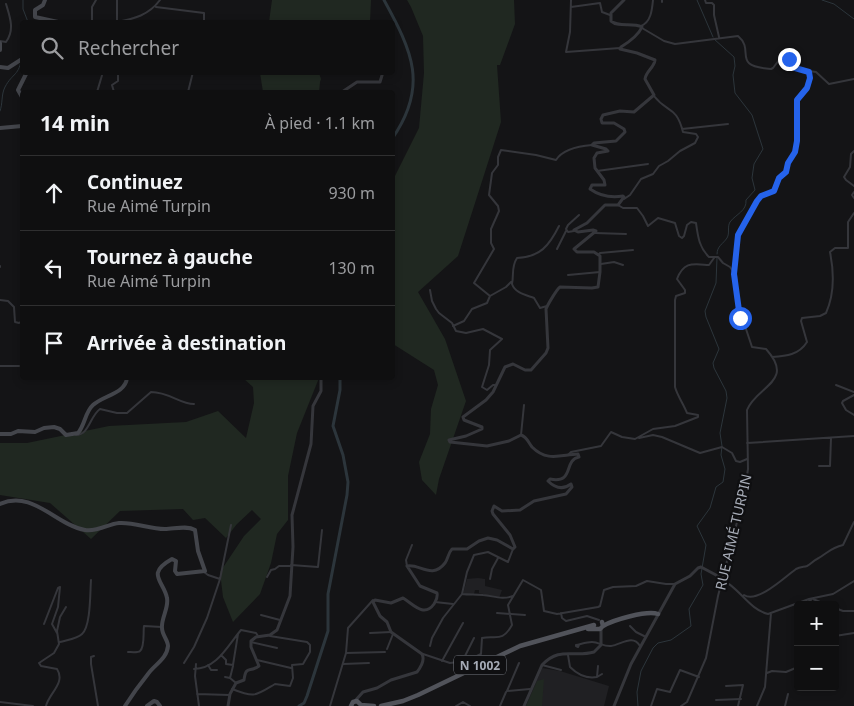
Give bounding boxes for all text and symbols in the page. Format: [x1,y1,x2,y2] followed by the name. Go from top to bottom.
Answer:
[20,20,395,75] search box
[38,34,66,62] icon: search
[78,35,179,61] text: Rechercher
[778,48,801,71] route end
[40,109,110,137] text: 14 min
[265,112,375,134] text: À pied · 1.1 km
[87,169,183,195] text: Continuez
[40,179,68,207] icon: ahead
[328,182,375,204] text: 930 m
[87,195,211,217] text: Rue Aimé Turpin
[87,244,253,270] text: Tournez à gauche
[40,254,68,282] icon: left
[328,257,375,279] text: 130 m
[87,270,211,292] text: Rue Aimé Turpin
[729,307,752,330] route start
[40,329,68,357] icon: arrive
[87,330,286,356] text: Arrivée à destination
[710,472,756,592] street label: RUE AIMÉ TURPIN
[794,601,839,691] map controls
[794,601,839,646] button: +
[794,646,839,691] button: −
[454,656,506,674] road number: N 1002

